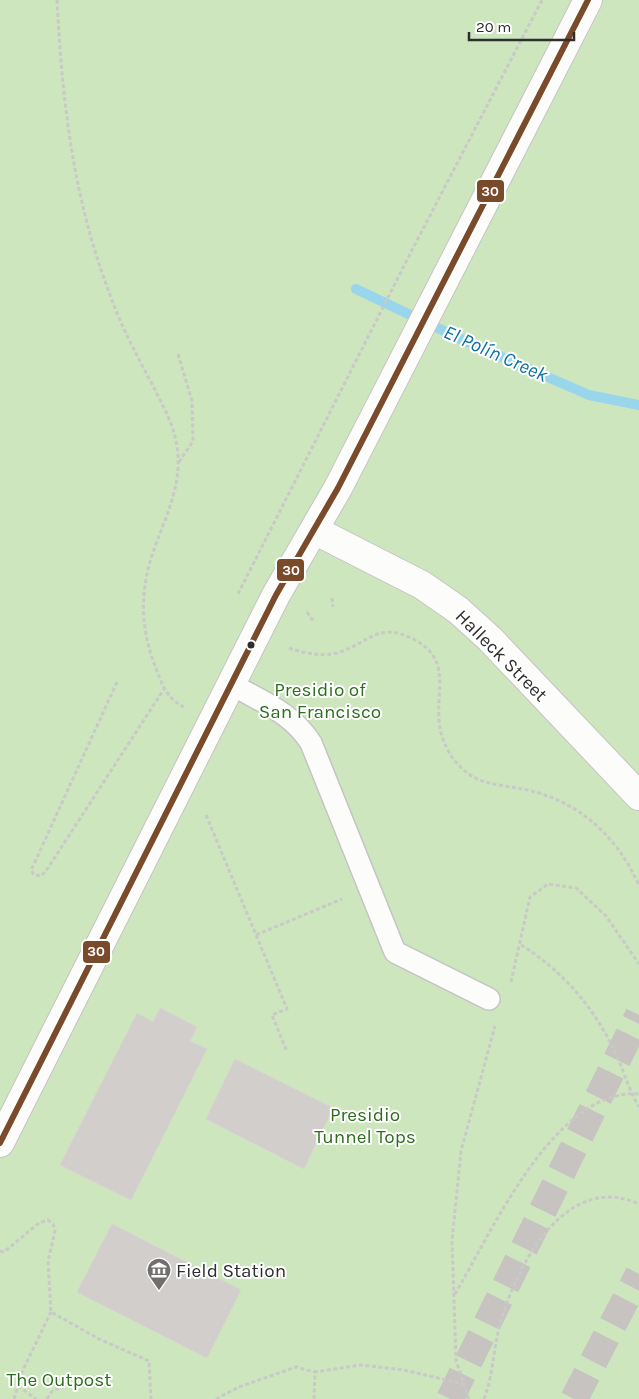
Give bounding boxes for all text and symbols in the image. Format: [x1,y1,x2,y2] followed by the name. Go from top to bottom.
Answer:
[469,10,574,42] scale bar
[476,18,511,36] text: 20 m
[476,179,505,203] line badge: 30
[481,183,499,200] text: 30
[440,320,552,387] water label: El Polín Creek
[276,558,305,582] line badge: 30
[282,562,300,579] text: 30
[451,605,552,706] street label: Halleck Street
[246,640,256,650] unlabelled marker
[259,679,381,723] park label: Presidio of San Francisco
[82,940,111,964] line badge: 30
[87,943,105,960] text: 30
[314,1104,416,1148] park label: Presidio Tunnel Tops
[146,1257,172,1291] museum icon: Field Station
[176,1260,286,1282] place label: Field Station
[7,1369,111,1391] park label: The Outpost

